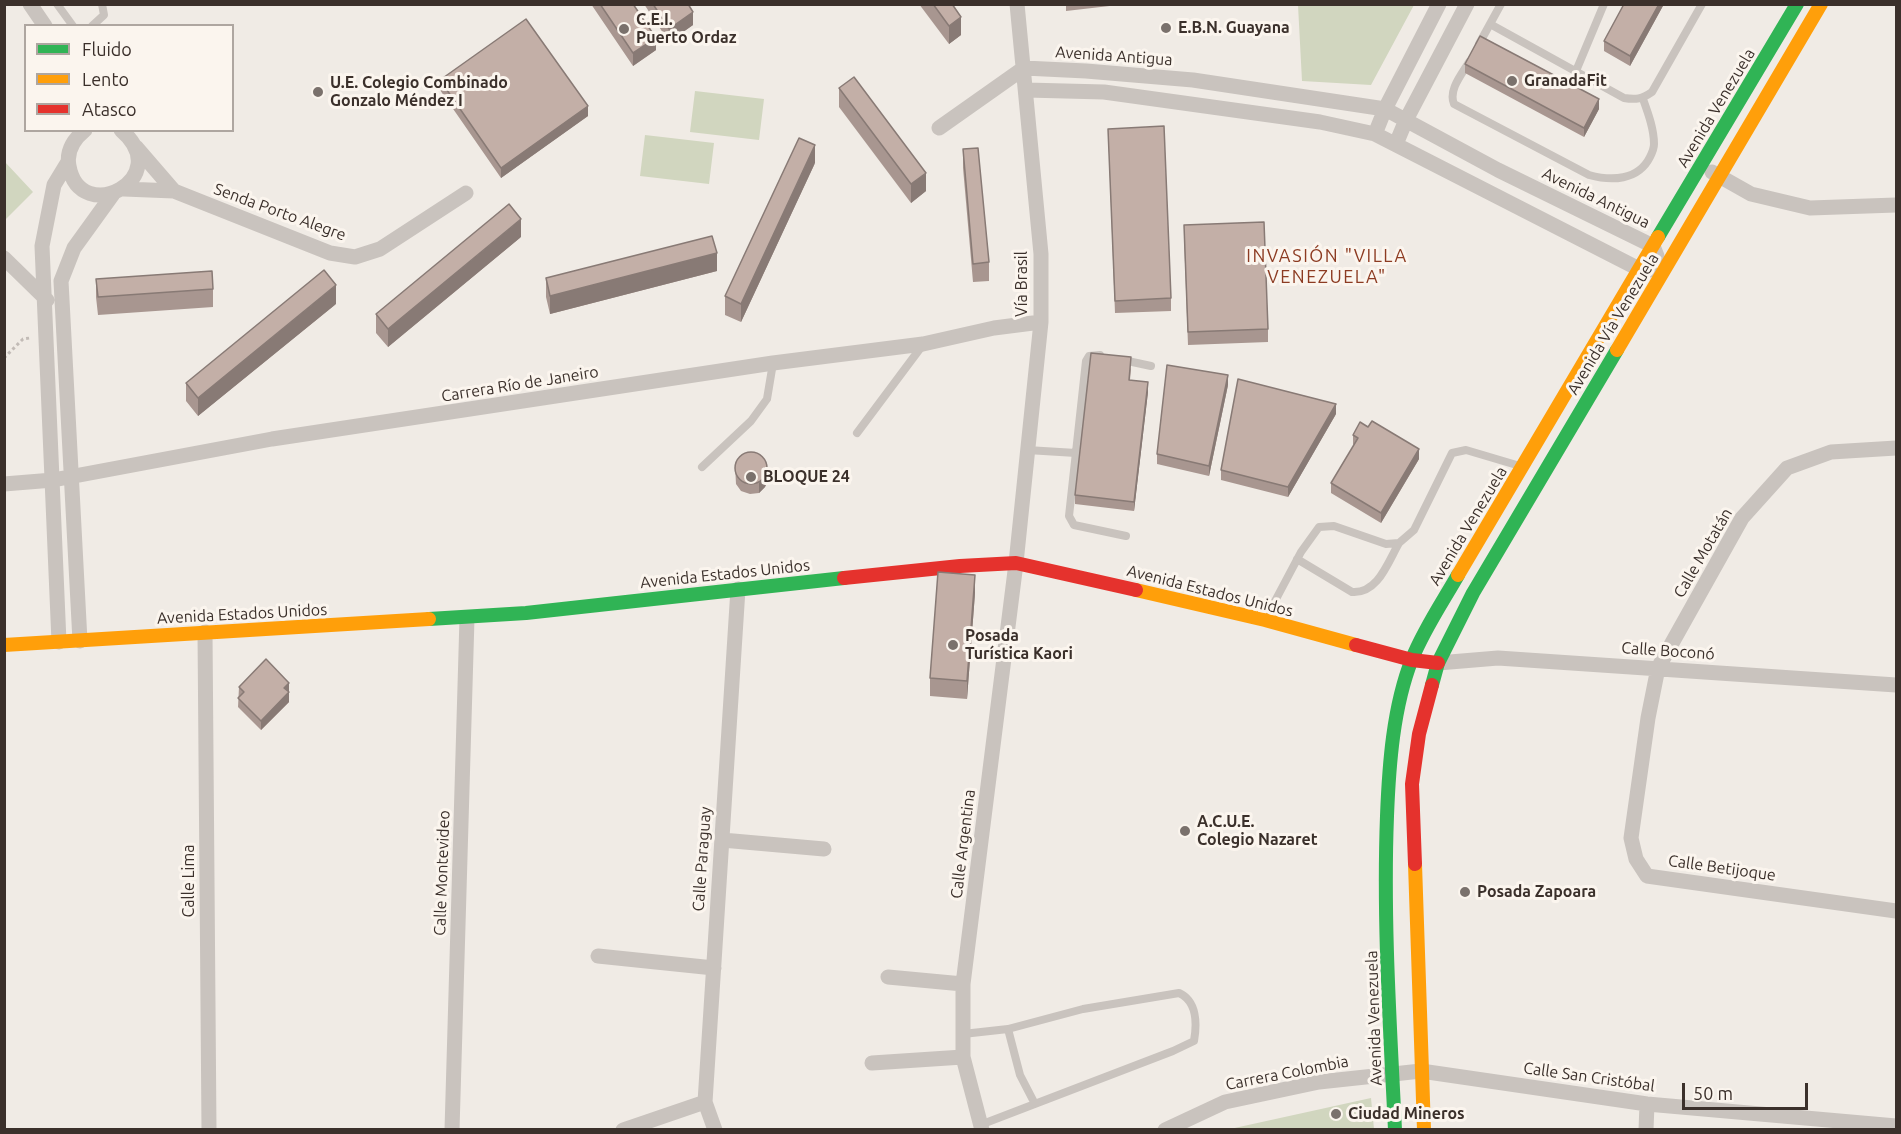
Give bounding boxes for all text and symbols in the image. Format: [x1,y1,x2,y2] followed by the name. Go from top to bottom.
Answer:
[636,10,737,48] place label: C.E.I. Puerto Ordaz
[1178,18,1290,38] place label: E.B.N. Guayana
[1159,21,1173,35] marker: E.B.N. Guayana
[617,22,631,36] marker: C.E.I. Puerto Ordaz
[24,24,234,132] legend
[82,39,132,59] text: Fluido
[1055,42,1173,70] street label: Avenida Antigua
[1673,45,1759,171] street label: Avenida Venezuela
[82,69,129,89] text: Lento
[1524,71,1607,91] place label: GranadaFit
[330,73,508,111] place label: U.E. Colegio Combinado Gonzalo Méndez I
[1505,74,1519,88] marker: GranadaFit
[311,85,325,99] marker: U.E. Colegio Combinado Gonzalo Méndez I
[82,99,137,119] text: Atasco
[1539,164,1653,232] street label: Avenida Antigua
[211,179,349,245] street label: Senda Porto Alegre
[1246,245,1408,288] district label: INVASIÓN "VILLA VENEZUELA"
[1563,250,1663,398] street label: Avenida Vía Venezuela
[1012,251,1032,317] street label: Vía Brasil
[440,362,600,406] street label: Carrera Río de Janeiro
[1425,463,1511,589] street label: Avenida Venezuela
[763,467,850,487] place label: BLOQUE 24
[744,470,758,484] marker: BLOQUE 24
[1670,505,1736,601] street label: Calle Motatán
[639,556,811,592] street label: Avenida Estados Unidos
[1125,561,1295,621] street label: Avenida Estados Unidos
[156,600,328,628] street label: Avenida Estados Unidos
[965,626,1073,664] place label: Posada Turística Kaori
[946,638,960,652] marker: Posada Turística Kaori
[1621,638,1715,664] street label: Calle Boconó
[947,788,979,900] street label: Calle Argentina
[689,806,715,912] street label: Calle Paraguay
[430,810,454,936] street label: Calle Montevideo
[1197,812,1318,850] place label: A.C.U.E. Colegio Nazaret
[1178,824,1192,838] marker: A.C.U.E. Colegio Nazaret
[179,845,199,917] street label: Calle Lima
[1667,851,1777,885] street label: Calle Betijoque
[1477,882,1596,902] place label: Posada Zapoara
[1458,885,1472,899] marker: Posada Zapoara
[1362,950,1386,1086] street label: Avenida Venezuela
[1224,1052,1350,1094] street label: Carrera Colombia
[1522,1058,1656,1096] street label: Calle San Cristóbal
[1685,1071,1811,1109] scale bar
[1693,1083,1733,1103] text: 50 m
[1348,1104,1465,1124] place label: Ciudad Mineros
[1329,1107,1343,1121] marker: Ciudad Mineros

